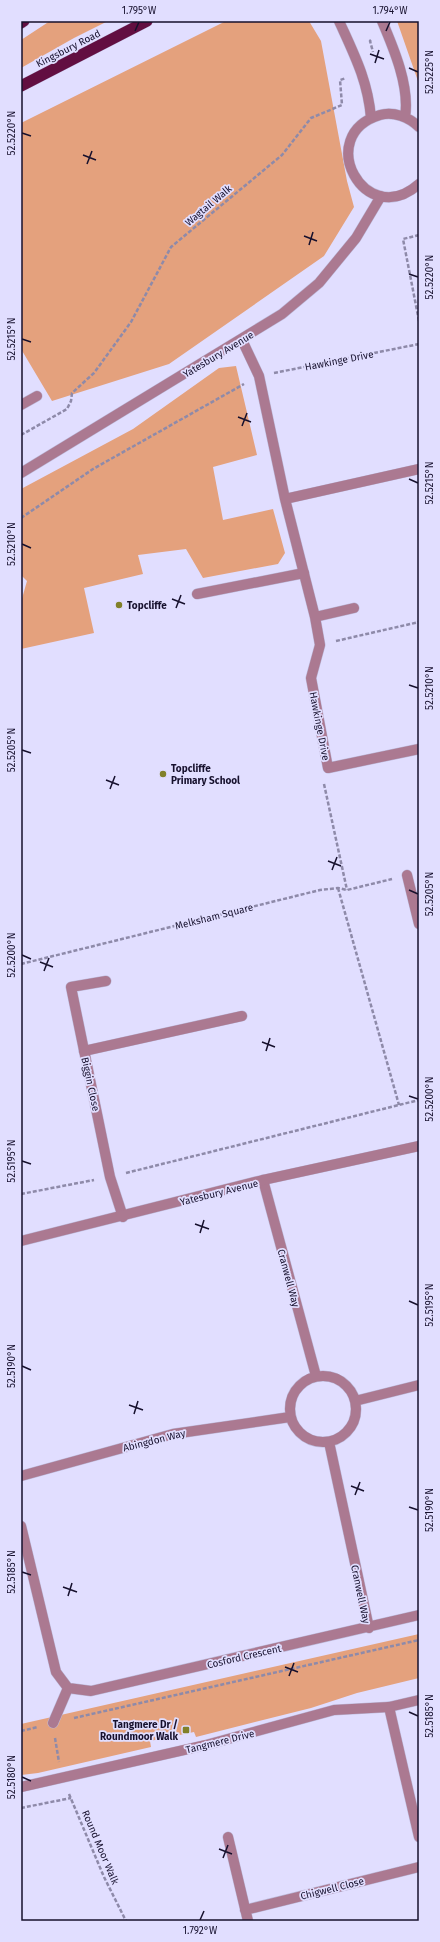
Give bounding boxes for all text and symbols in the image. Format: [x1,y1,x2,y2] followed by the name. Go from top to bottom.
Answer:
[122,5,157,17] text: 1.795°W
[373,5,408,17] text: 1.794°W
[34,28,103,70] street label: Kingsbury Road
[424,50,436,94] text: 52.5225°N
[6,111,18,155] text: 52.5220°N
[183,182,235,229] street label: Wagtail Walk
[424,255,436,299] text: 52.5220°N
[6,317,18,361] text: 52.5215°N
[181,329,256,381] street label: Yatesbury Avenue
[304,348,375,374] street label: Hawkinge Drive
[424,461,436,505] text: 52.5215°N
[6,522,18,566] text: 52.5210°N
[114,600,124,610] marker: Topcliffe
[127,600,167,612] place label: Topcliffe
[424,666,436,710] text: 52.5210°N
[306,691,332,762] street label: Hawkinge Drive
[6,728,18,772] text: 52.5205°N
[171,763,240,787] place label: Topcliffe Primary School
[158,769,168,779] marker: Topcliffe Primary School
[424,872,436,916] text: 52.5205°N
[174,901,255,932] street label: Melksham Square
[6,932,18,978] text: 52.5200°N
[78,1056,102,1112] street label: Biggin Close
[424,1076,436,1122] text: 52.5200°N
[6,1139,18,1183] text: 52.5195°N
[179,1177,260,1208] street label: Yatesbury Avenue
[275,1248,302,1309] street label: Cranwell Way
[424,1283,436,1327] text: 52.5195°N
[6,1344,18,1388] text: 52.5190°N
[122,1427,187,1455] street label: Abingdon Way
[424,1488,436,1532] text: 52.5190°N
[6,1550,18,1594] text: 52.5185°N
[348,1564,372,1625] street label: Cranwell Way
[206,1643,283,1671] street label: Cosford Crescent
[424,1694,436,1738] text: 52.5185°N
[100,1719,178,1743] place label: Tangmere Dr / Roundmoor Walk
[181,1725,191,1735] marker: Tangmere Dr / Roundmoor Walk
[185,1728,256,1756] street label: Tangmere Drive
[6,1755,18,1799] text: 52.5180°N
[79,1809,121,1887] street label: Round Moor Walk
[299,1875,365,1903] street label: Chigwell Close
[183,1925,218,1937] text: 1.792°W

